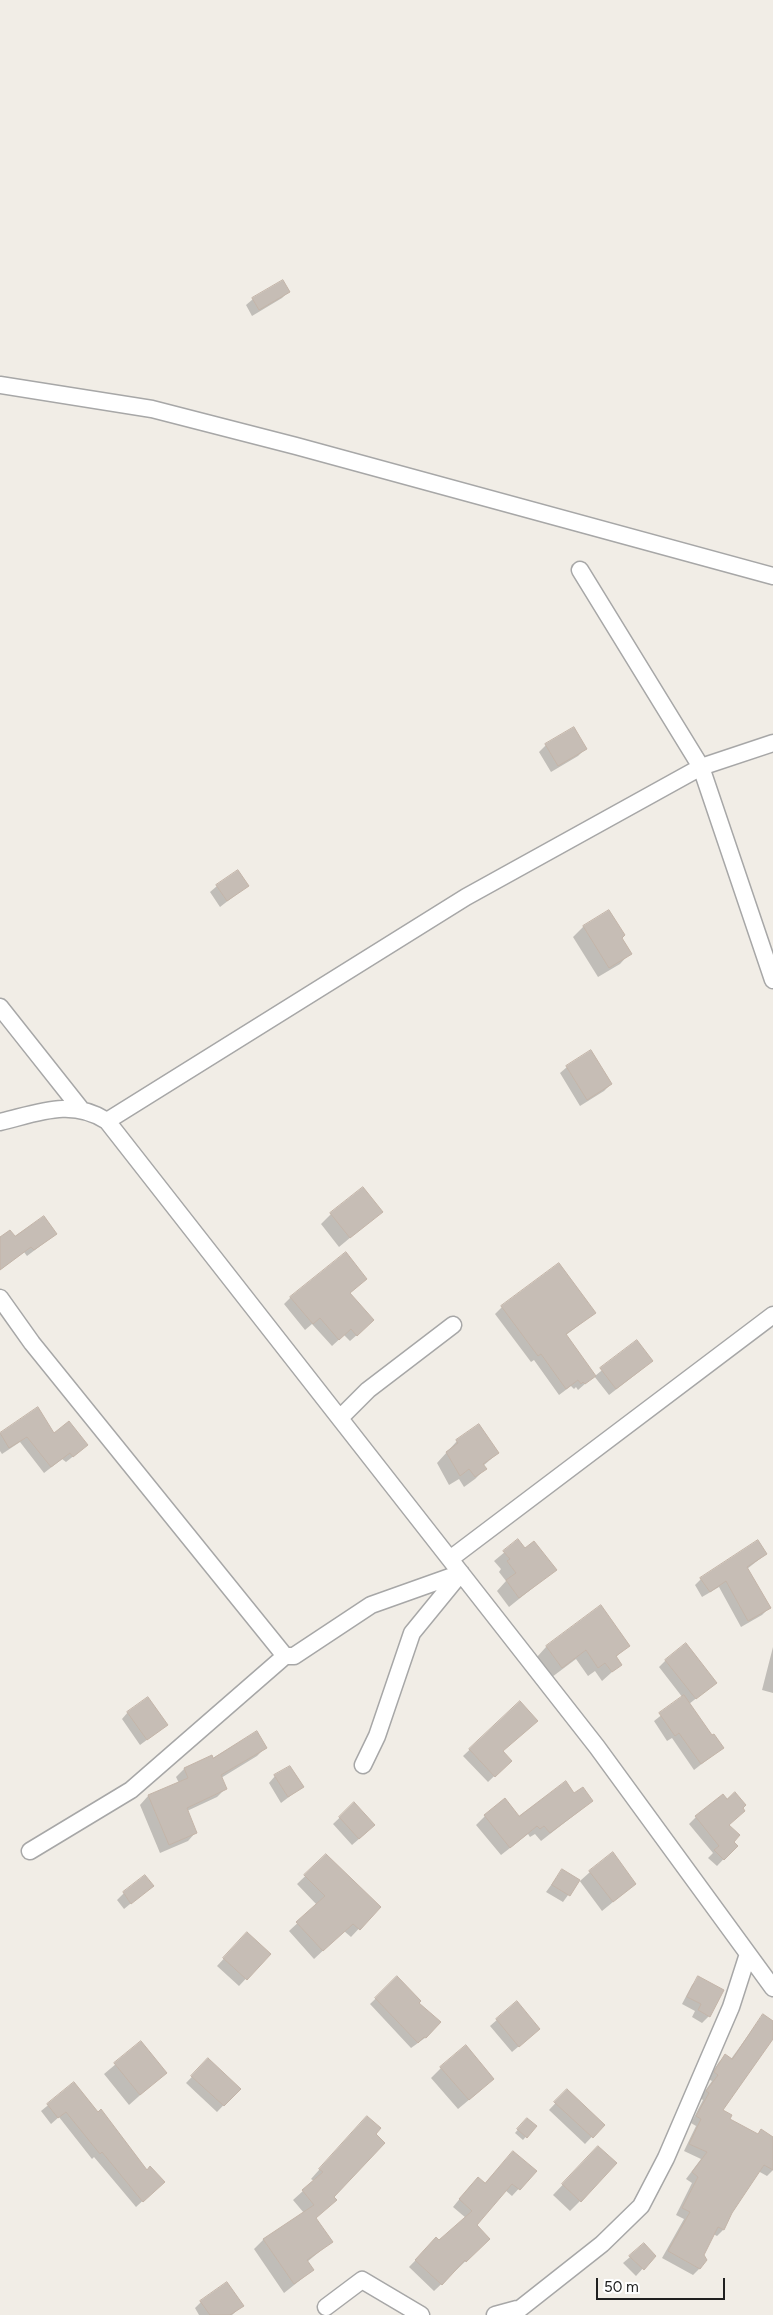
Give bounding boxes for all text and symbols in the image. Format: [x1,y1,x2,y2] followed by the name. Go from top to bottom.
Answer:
[598,2268,727,2300] scale bar
[604,2278,639,2296] text: 50 m

